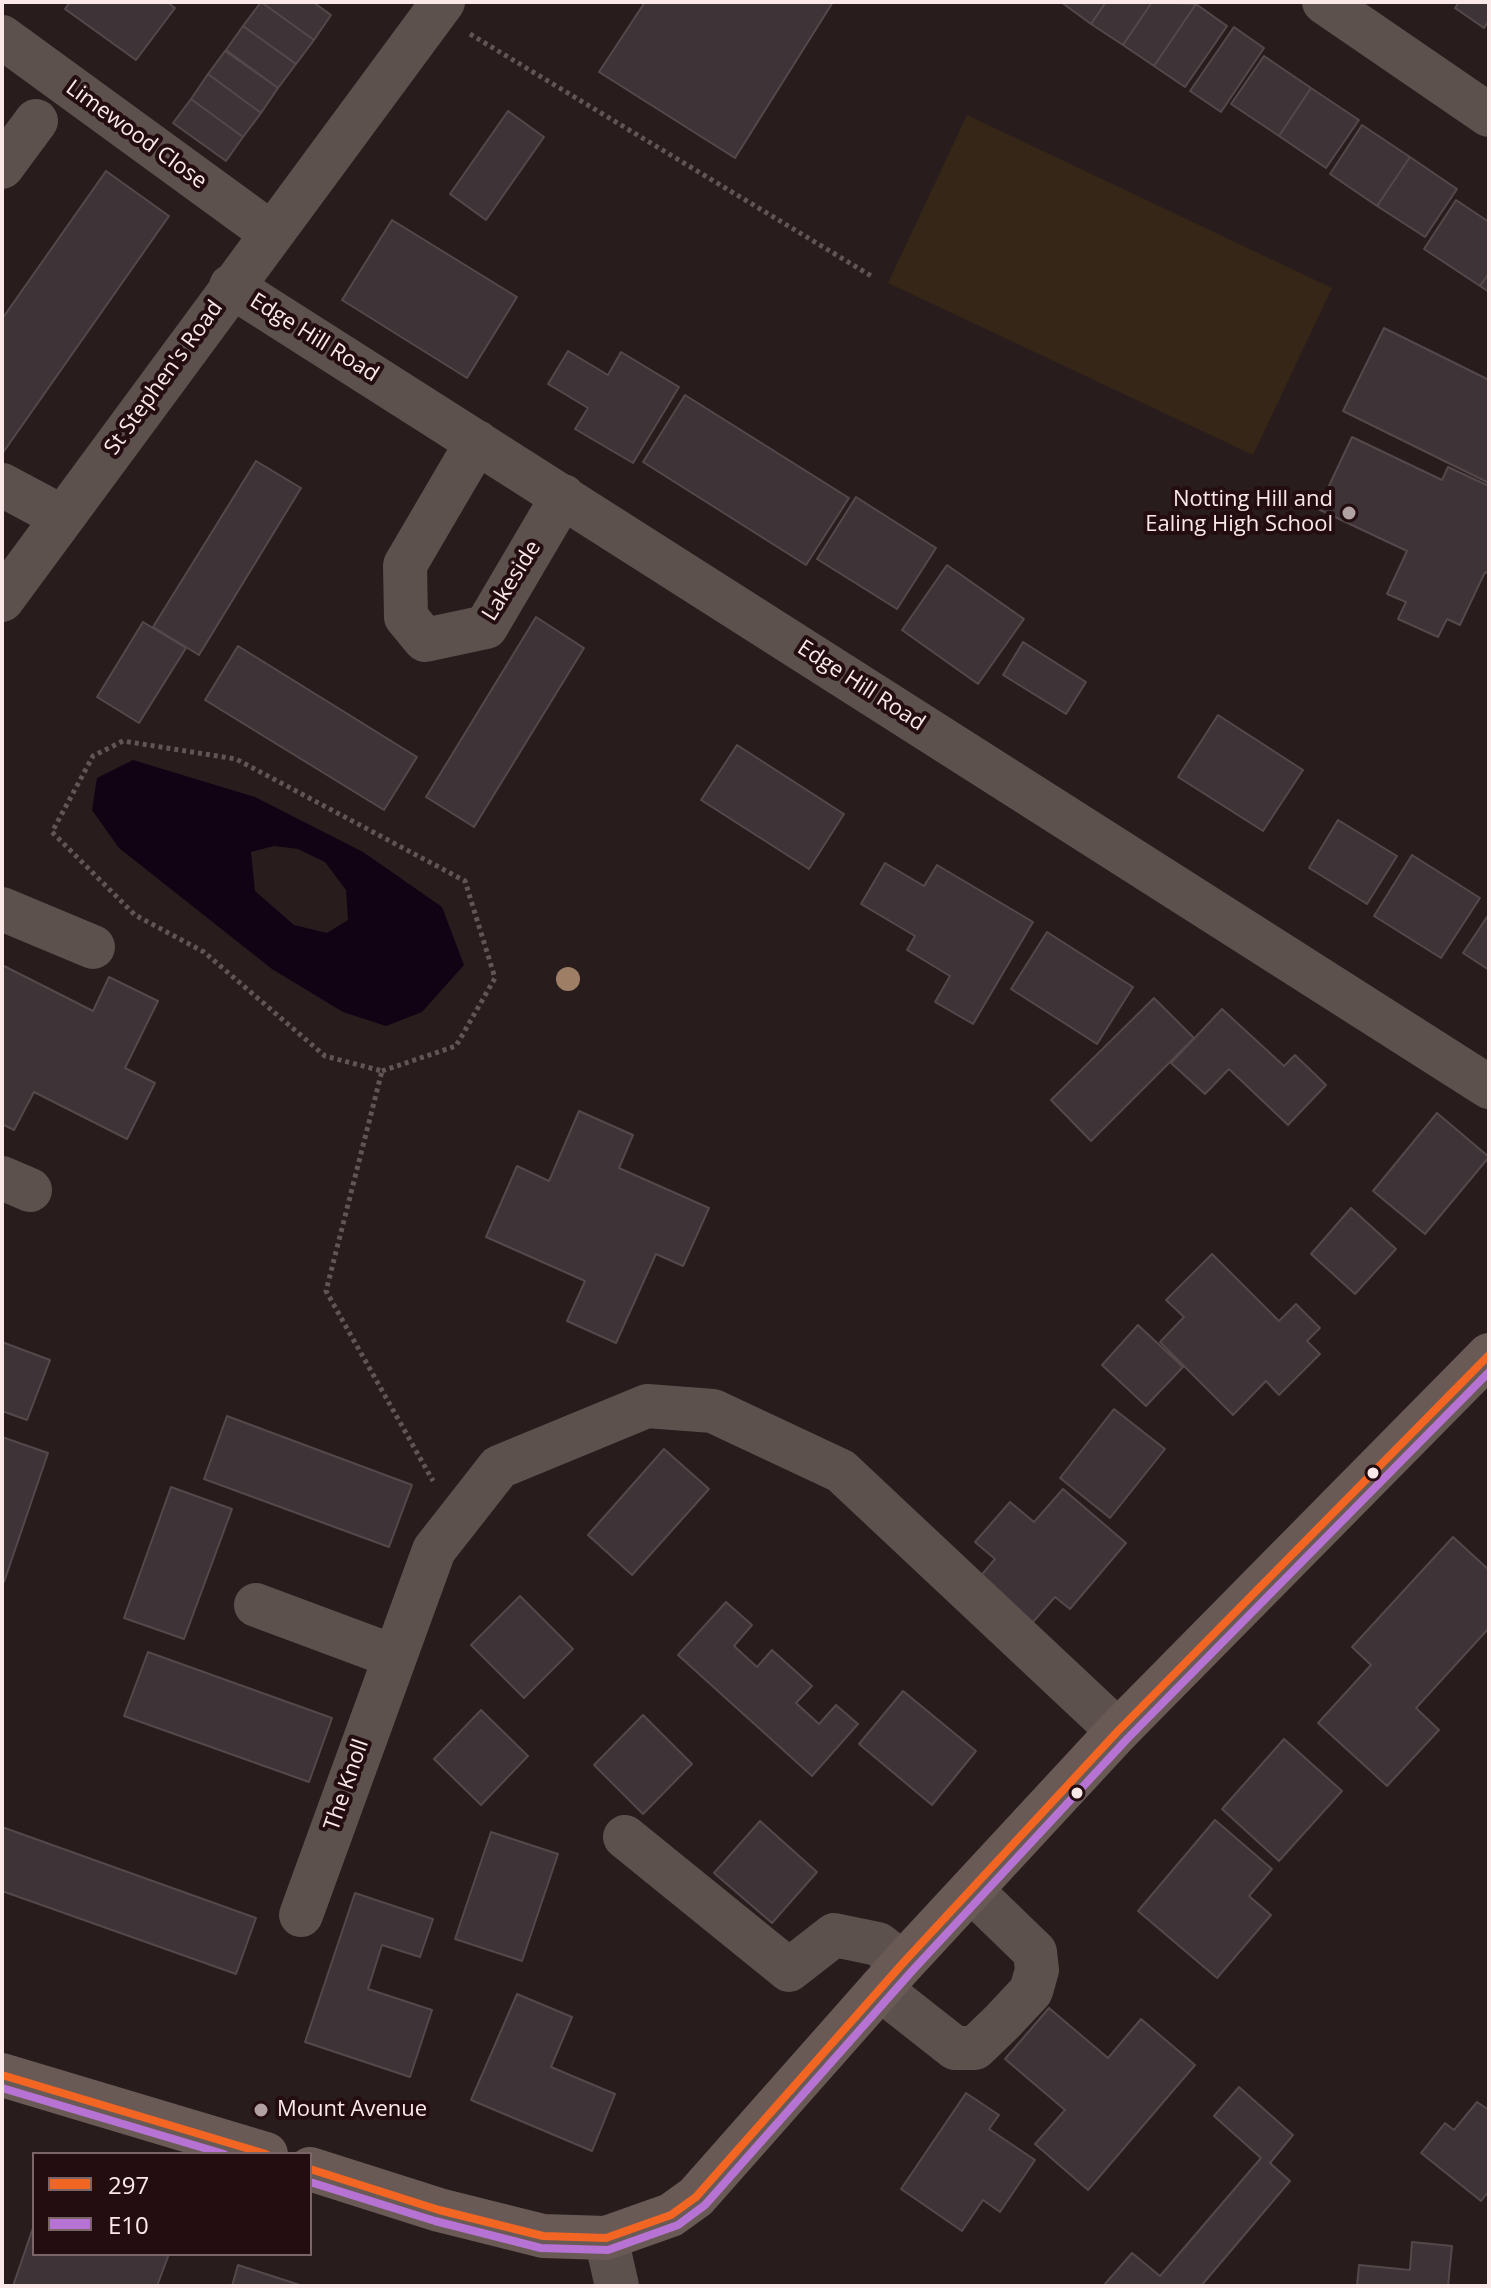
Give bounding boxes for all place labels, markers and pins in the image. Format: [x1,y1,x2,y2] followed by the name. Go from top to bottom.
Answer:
[1145,487,1333,538] place label: Notting Hill and Ealing High School
[1340,504,1358,522] marker: Notting Hill and Ealing High School
[1365,1465,1381,1481] unlabelled marker
[1069,1785,1085,1801] unlabelled marker
[277,2097,427,2123] place label: Mount Avenue
[252,2101,270,2119] marker: Mount Avenue

